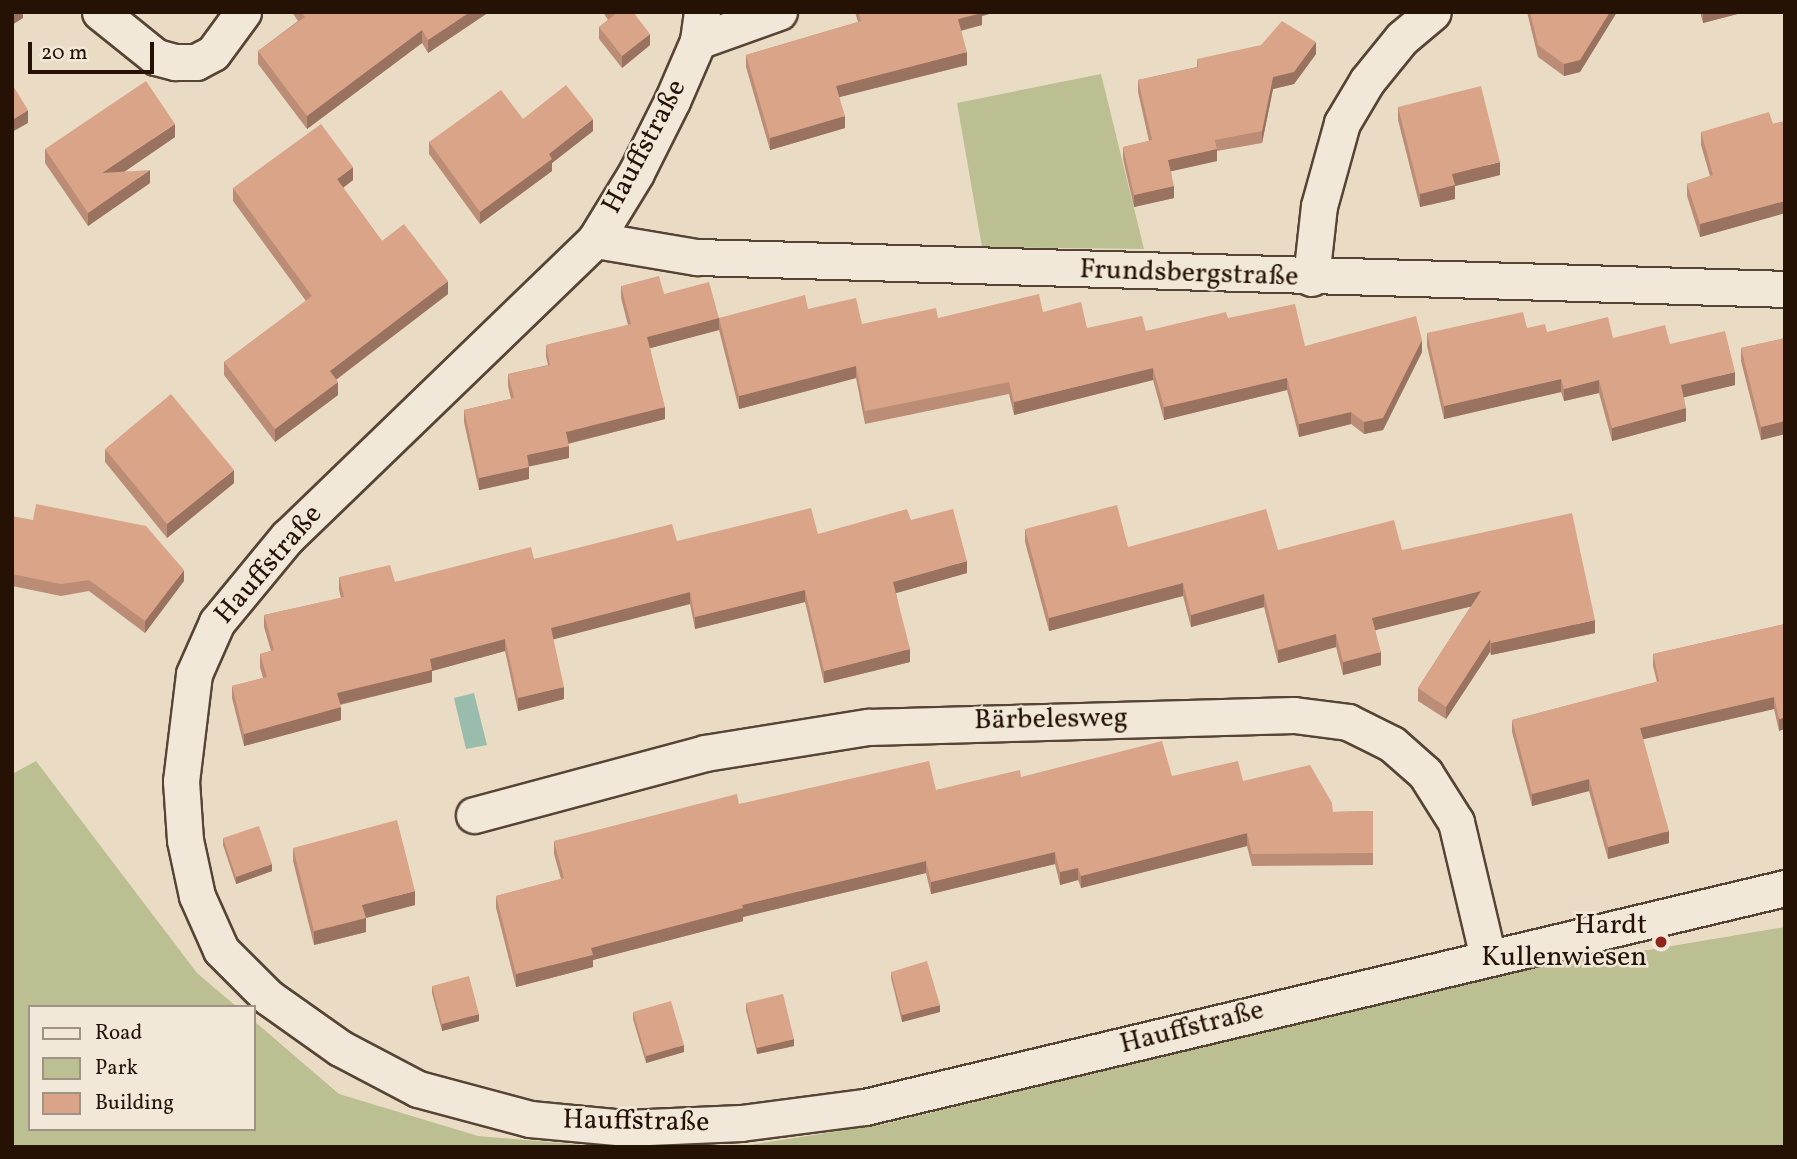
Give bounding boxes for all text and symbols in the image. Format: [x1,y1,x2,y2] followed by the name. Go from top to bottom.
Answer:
[32,28,158,72] scale bar
[41,39,87,68] text: 20 m
[596,74,694,220] street label: Hauffstraße
[1079,253,1299,295] street label: Frundsbergstraße
[208,499,330,631] street label: Hauffstraße
[974,702,1128,738] street label: Bärbelesweg
[1481,909,1647,975] place label: Hardt Kullenwiesen
[1653,934,1669,950] marker: Hardt Kullenwiesen
[1117,994,1267,1062] street label: Hauffstraße
[28,1005,256,1131] legend
[95,1019,142,1048] text: Road
[95,1054,138,1083] text: Park
[95,1089,174,1118] text: Building
[562,1104,710,1140] street label: Hauffstraße

